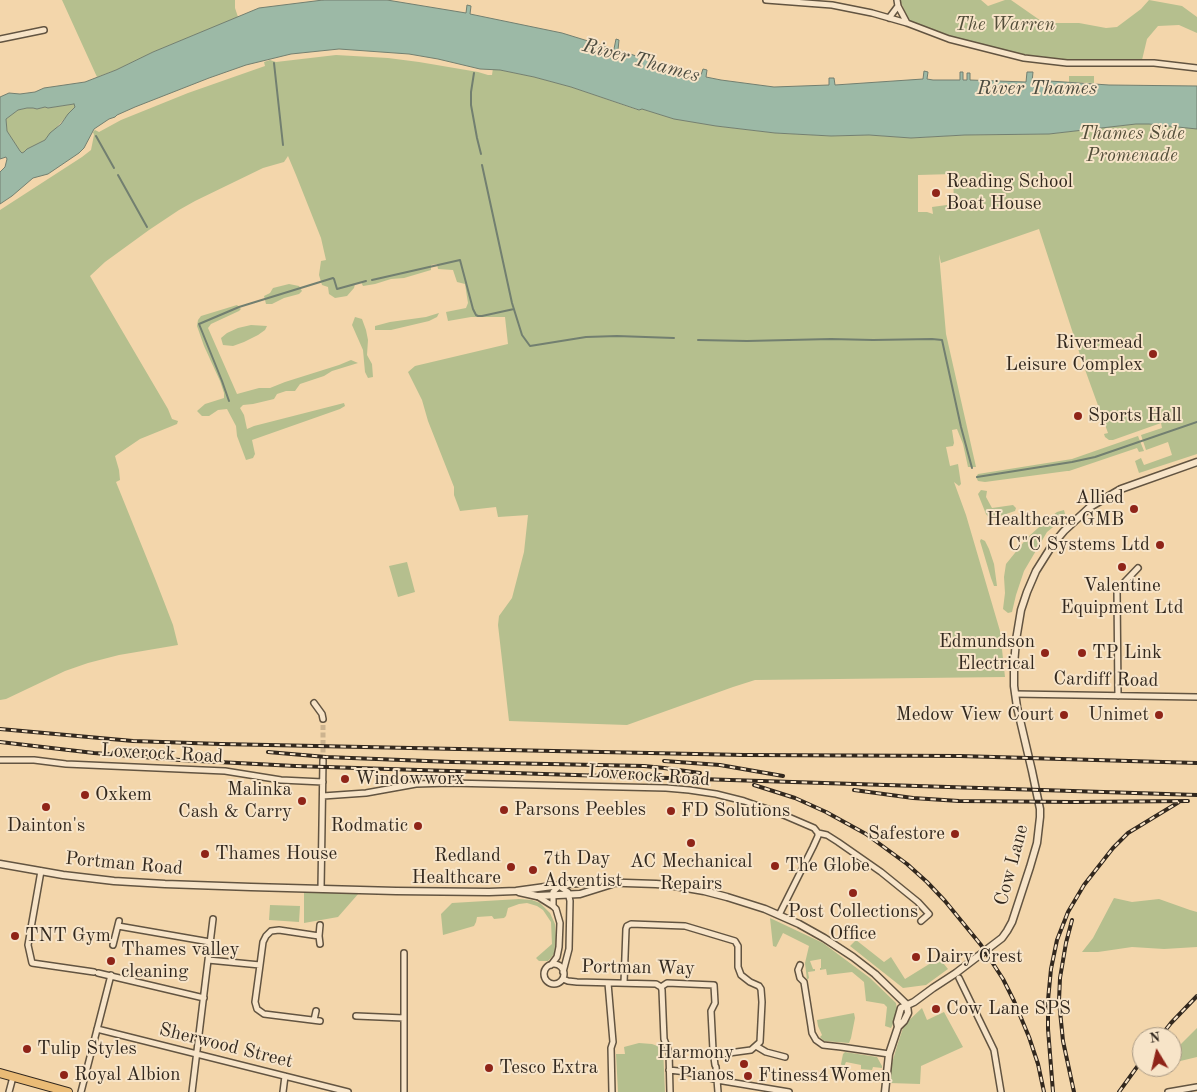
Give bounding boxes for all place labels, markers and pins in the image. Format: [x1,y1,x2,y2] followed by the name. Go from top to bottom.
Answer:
[946,171,1073,215] place label: Reading School Boat House
[930,187,942,199] marker: Reading School Boat House
[1005,332,1143,376] place label: Rivermead Leisure Complex
[1147,348,1159,360] marker: Rivermead Leisure Complex
[1088,405,1182,427] place label: Sports Hall
[1072,410,1084,422] marker: Sports Hall
[987,487,1124,531] place label: Allied Healthcare GMB
[1128,503,1140,515] marker: Allied Healthcare GMB
[1008,534,1150,556] place label: C"C Systems Ltd
[1154,539,1166,551] marker: C"C Systems Ltd
[1116,561,1128,573] marker: Valentine Equipment Ltd
[1060,575,1184,619] place label: Valentine Equipment Ltd
[939,631,1035,675] place label: Edmundson Electrical
[1092,642,1162,664] place label: TP Link
[1039,647,1051,659] marker: Edmundson Electrical
[1076,647,1088,659] marker: TP Link
[896,704,1054,726] place label: Medow View Court
[1088,704,1149,726] place label: Unimet
[1058,709,1070,721] marker: Medow View Court
[1153,709,1165,721] marker: Unimet
[355,768,465,790] place label: Windowworx
[339,773,351,785] marker: Windowworx
[178,779,292,823] place label: Malinka Cash & Carry
[95,784,152,806] place label: Oxkem
[79,789,91,801] marker: Oxkem
[296,795,308,807] marker: Malinka Cash & Carry
[514,799,646,821] place label: Parsons Peebles
[681,800,790,822] place label: FD Solutions
[40,801,52,813] marker: Dainton's
[498,804,510,816] marker: Parsons Peebles
[665,805,677,817] marker: FD Solutions
[7,815,85,837] place label: Dainton's
[331,815,408,837] place label: Rodmatic
[412,820,424,832] marker: Rodmatic
[868,823,945,845] place label: Safestore
[949,828,961,840] marker: Safestore
[685,837,697,849] marker: AC Mechanical Repairs
[215,843,337,865] place label: Thames House
[412,845,501,889] place label: Redland Healthcare
[199,848,211,860] marker: Thames House
[543,848,622,892] place label: 7th Day Adventist
[630,851,752,895] place label: AC Mechanical Repairs
[785,855,870,877] place label: The Globe
[769,860,781,872] marker: The Globe
[505,861,517,873] marker: Redland Healthcare
[527,864,539,876] marker: 7th Day Adventist
[847,887,859,899] marker: Post Collections Office
[788,901,918,945] place label: Post Collections Office
[25,925,111,947] place label: TNT Gym
[9,930,21,942] marker: TNT Gym
[121,939,240,983] place label: Thames valley cleaning
[926,946,1023,968] place label: Dairy Crest
[910,951,922,963] marker: Dairy Crest
[105,955,117,967] marker: Thames valley cleaning
[946,998,1071,1020] place label: Cow Lane SPS
[930,1003,942,1015] marker: Cow Lane SPS
[37,1038,137,1060] place label: Tulip Styles
[657,1042,734,1086] place label: Harmony Pianos
[21,1043,33,1055] marker: Tulip Styles
[499,1057,598,1079] place label: Tesco Extra
[738,1058,750,1070] marker: Harmony Pianos
[483,1062,495,1074] marker: Tesco Extra
[74,1064,181,1086] place label: Royal Albion
[758,1065,891,1087] place label: Ftiness4Women
[58,1069,70,1081] marker: Royal Albion
[742,1070,754,1082] marker: Ftiness4Women

